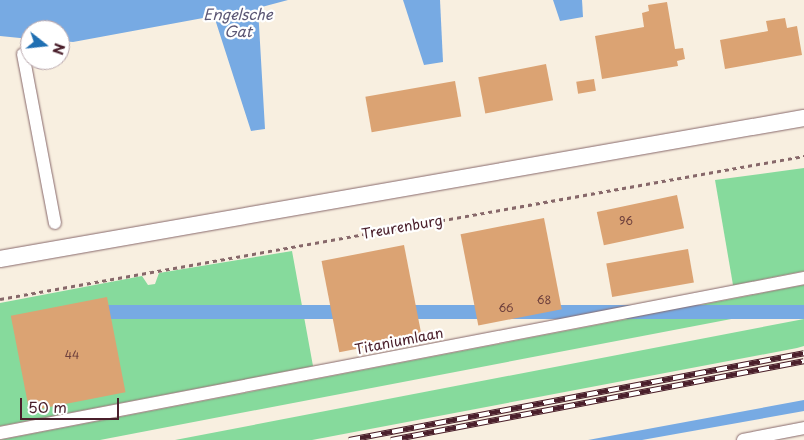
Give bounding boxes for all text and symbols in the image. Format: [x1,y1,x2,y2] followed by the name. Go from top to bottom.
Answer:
[203,4,273,39] water label: Engelsche Gat
[20,20,70,70] north arrow
[47,41,71,57] text: N
[360,212,444,242] street label: Treurenburg
[619,214,633,228] house number: 96
[537,293,551,307] house number: 68
[498,301,514,315] house number: 66
[353,324,445,358] street label: Titaniumlaan
[65,348,79,362] house number: 44
[22,388,121,420] scale bar
[28,395,67,418] text: 50 m

